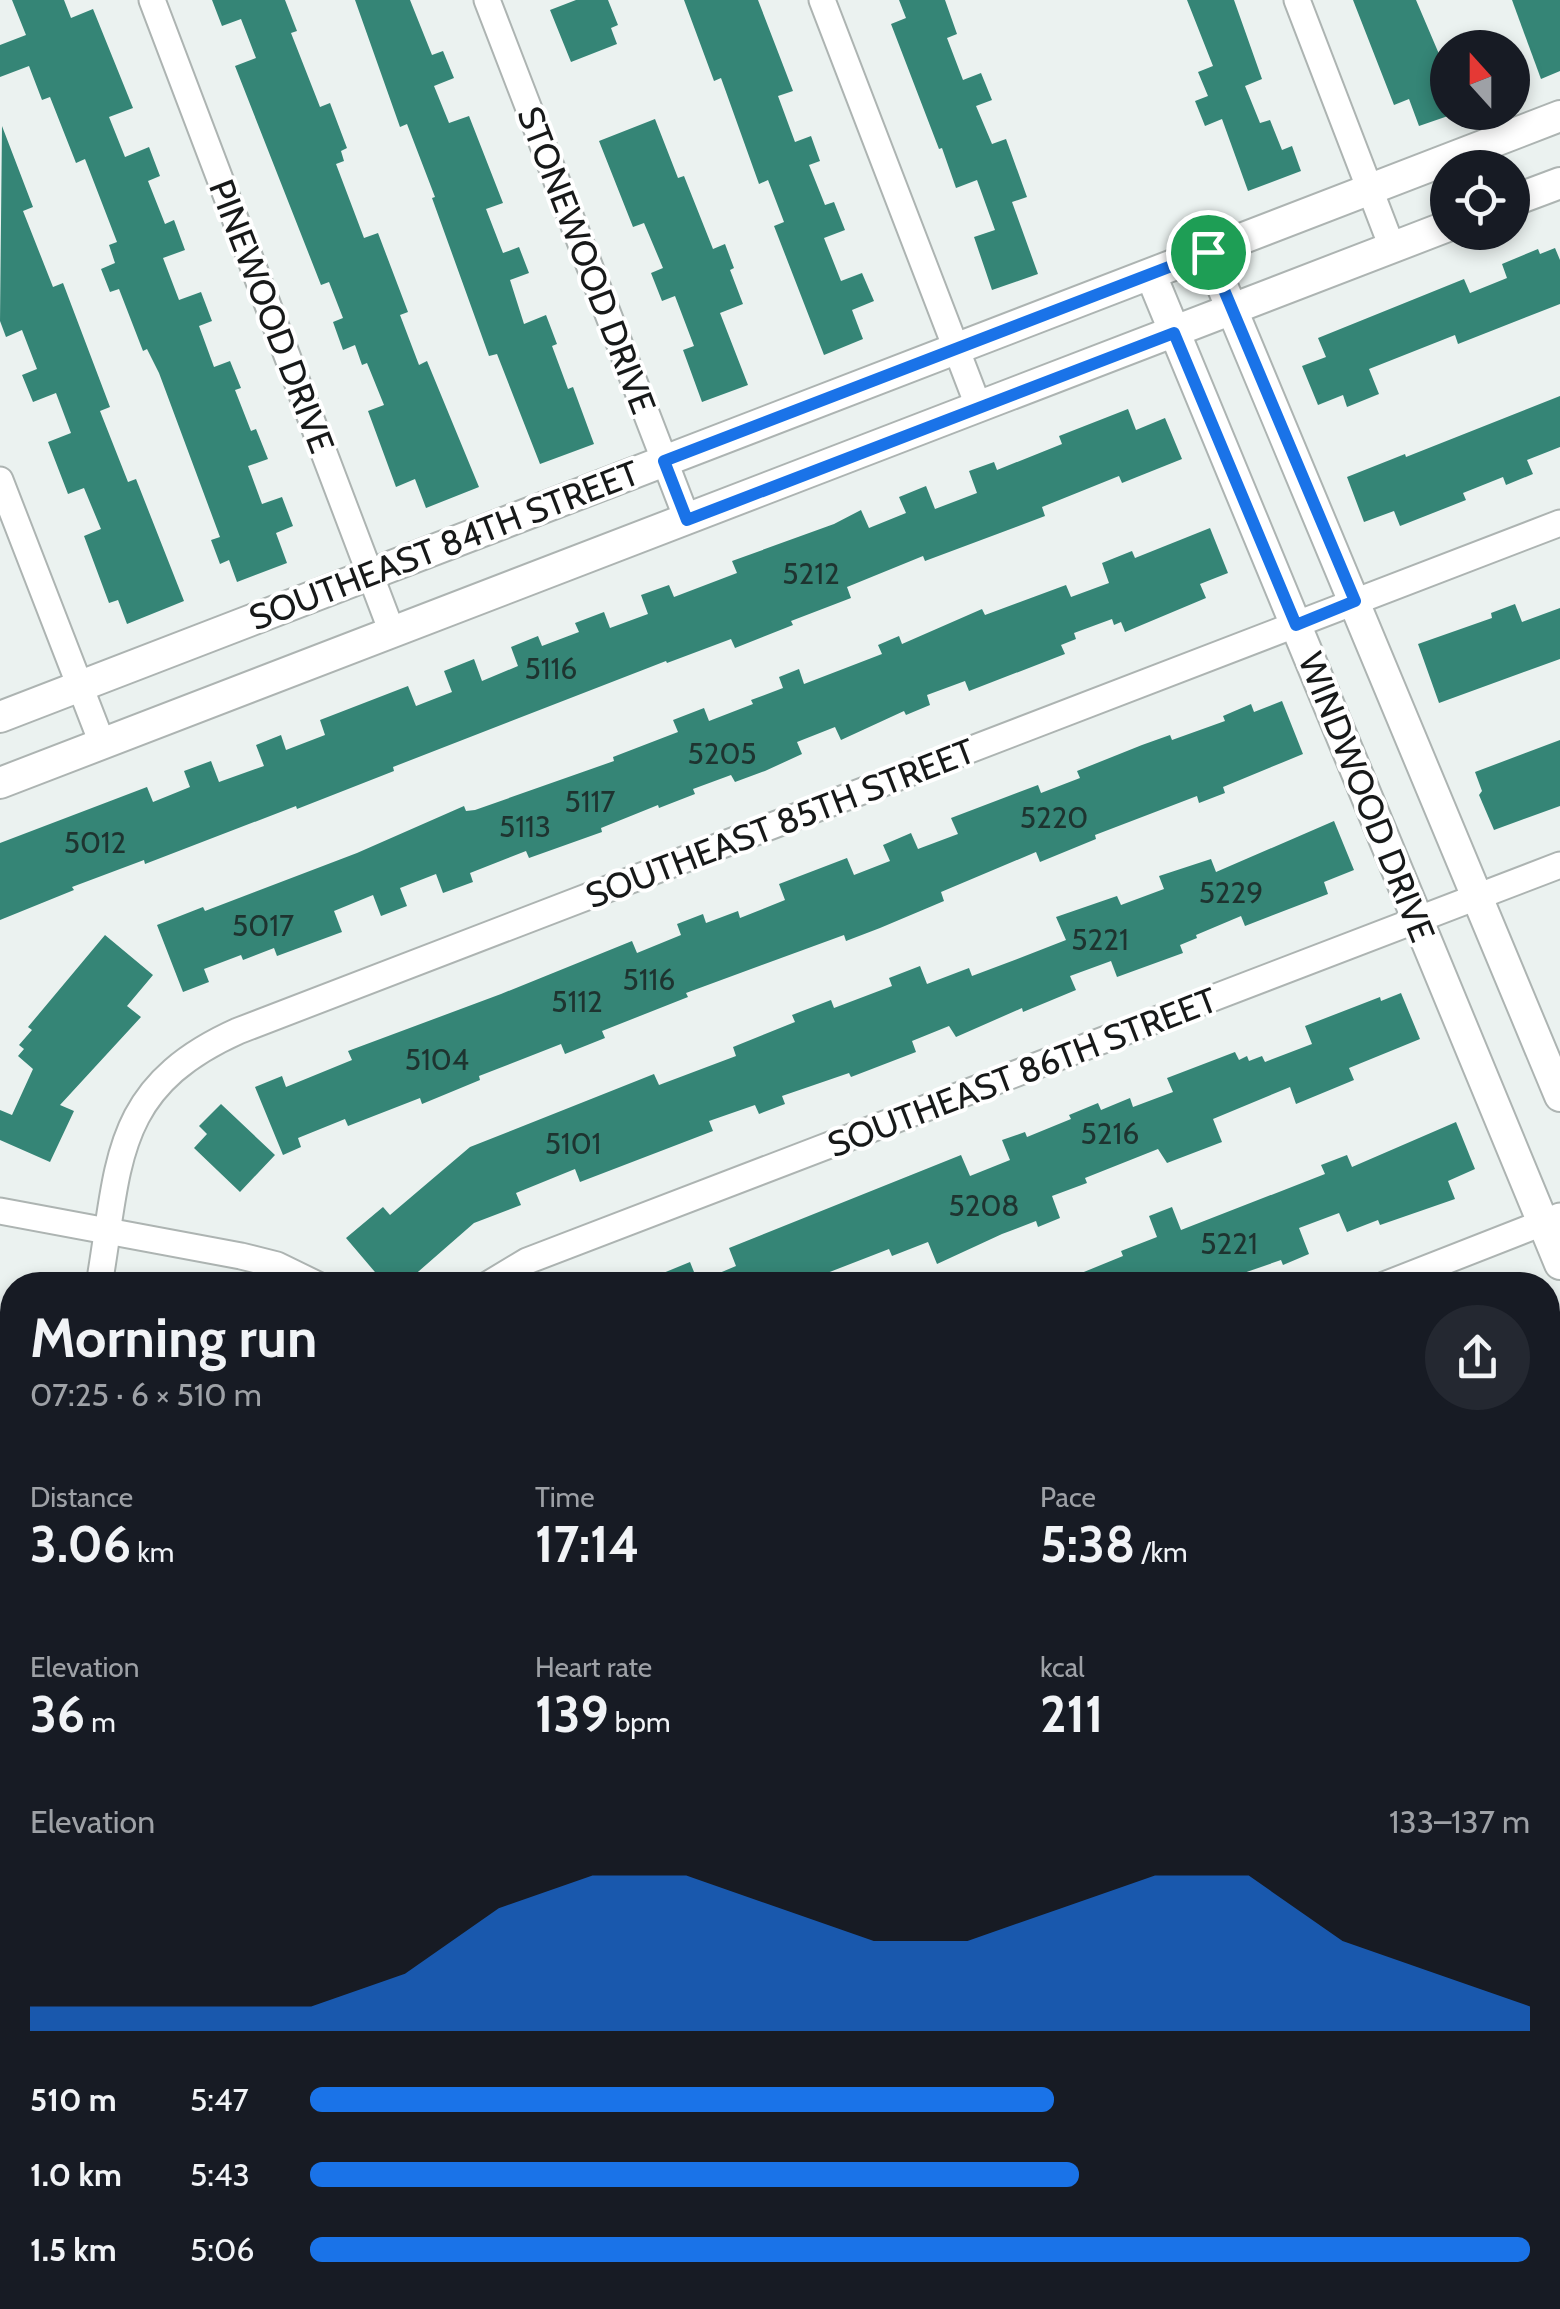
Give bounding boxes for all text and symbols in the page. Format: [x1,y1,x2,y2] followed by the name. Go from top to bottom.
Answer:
[1430,30,1530,130] north arrow
[1430,30,1530,250] map controls
[509,100,665,420] street label: STONEWOOD DRIVE
[1430,150,1530,250] button: locate
[200,173,344,459] street label: PINEWOOD DRIVE
[1166,210,1251,295] pin
[1181,225,1236,280] icon: arrive
[243,451,645,639] street label: SOUTHEAST 84TH STREET
[782,555,840,592] house number: 5212
[1289,646,1445,948] street label: WINDWOOD DRIVE
[525,650,577,687] house number: 5116
[579,729,981,917] street label: SOUTHEAST 85TH STREET
[687,735,757,772] house number: 5205
[565,783,615,820] house number: 5117
[1020,799,1088,836] house number: 5220
[499,808,551,845] house number: 5113
[64,824,126,861] house number: 5012
[1199,874,1263,911] house number: 5229
[232,907,294,944] house number: 5017
[1071,921,1129,958] house number: 5221
[623,961,675,998] house number: 5116
[821,978,1223,1166] street label: SOUTHEAST 86TH STREET
[551,983,603,1020] house number: 5112
[405,1041,469,1078] house number: 5104
[1081,1115,1139,1152] house number: 5216
[545,1125,601,1162] house number: 5101
[948,1187,1020,1224] house number: 5208
[1200,1225,1258,1262] house number: 5221
[30,1304,317,1371] text: Morning run
[1425,1305,1530,1410] button: share
[30,1375,262,1414] text: 07:25 · 6 × 510 m
[30,1480,133,1514] text: Distance
[535,1480,595,1514] text: Time
[1040,1480,1096,1514] text: Pace
[30,1514,131,1575] text: 3.06
[535,1514,640,1575] text: 17:14
[1040,1514,1135,1575] text: 5:38
[131,1535,174,1569] text: km
[1135,1535,1188,1569] text: /km
[30,1650,139,1684] text: Elevation
[535,1650,652,1684] text: Heart rate
[1040,1650,1085,1684] text: kcal
[30,1684,85,1745] text: 36
[535,1684,609,1745] text: 139
[1040,1684,1103,1745] text: 211
[85,1705,116,1739] text: m
[609,1705,671,1739] text: bpm
[30,1802,155,1841] text: Elevation
[1389,1802,1530,1841] text: 133–137 m
[30,2080,117,2119] text: 510 m
[190,2080,249,2119] text: 5:47
[30,2155,122,2194] text: 1.0 km
[190,2155,250,2194] text: 5:43
[30,2230,117,2269] text: 1.5 km
[190,2230,254,2269] text: 5:06

